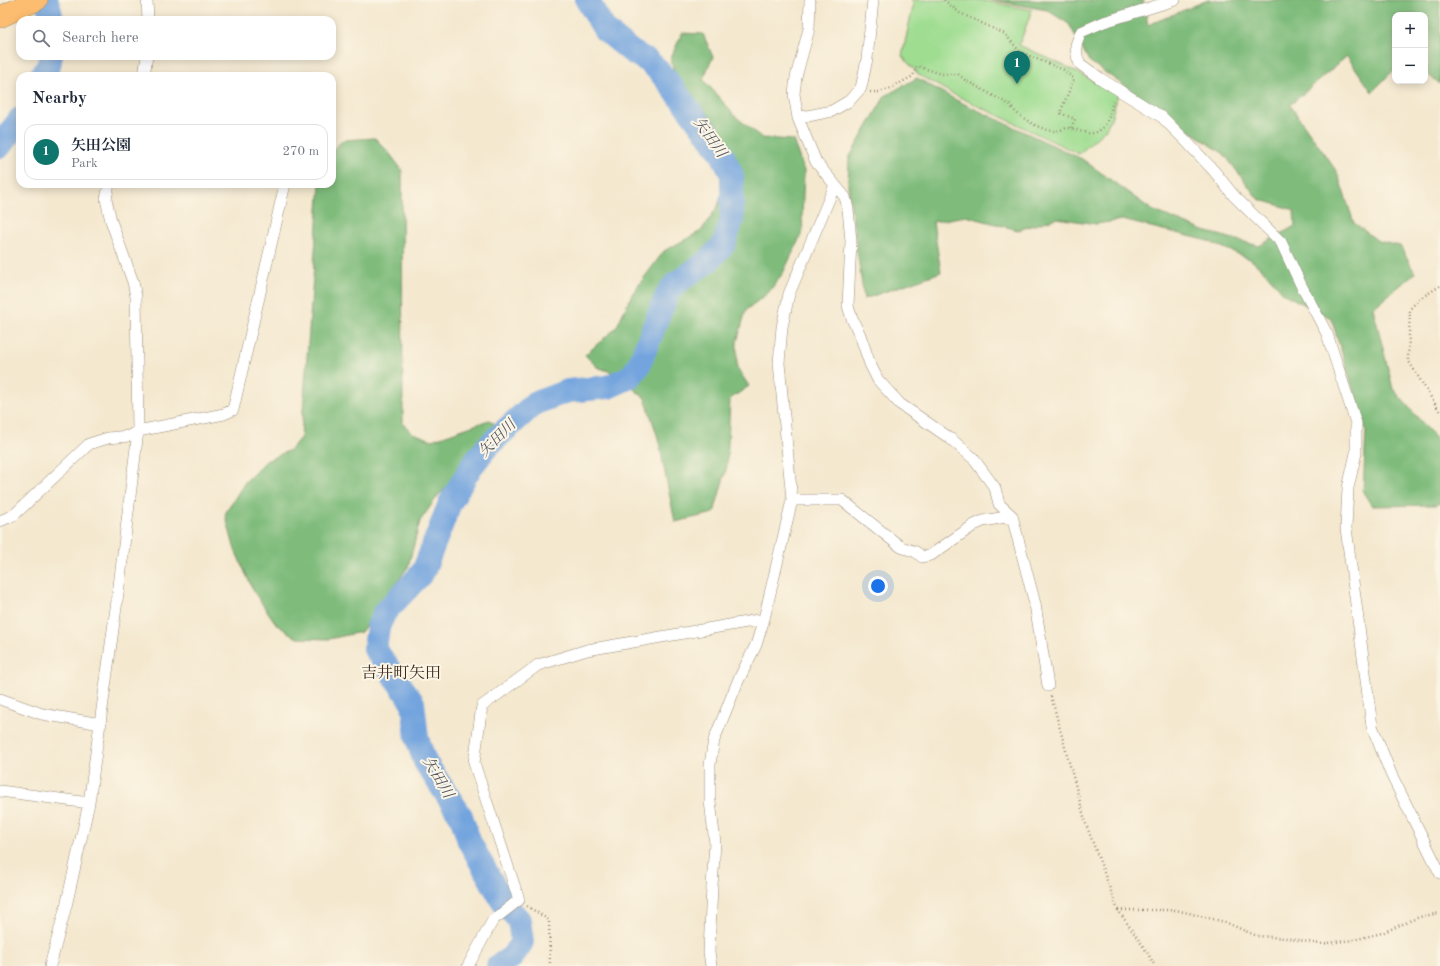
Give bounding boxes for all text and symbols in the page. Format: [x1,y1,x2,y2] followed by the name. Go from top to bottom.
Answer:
[1392,12,1428,84] map controls
[1392,12,1428,48] button: +
[16,16,336,60] search box
[30,27,52,49] icon: search
[62,31,139,46] text: Search here
[1392,48,1428,84] button: −
[1004,51,1030,84] pin: 1
[32,90,87,107] text: Nearby
[690,114,731,162] water label: 矢田川
[71,139,131,154] text: 矢田公園
[42,145,50,158] text: 1
[282,145,319,158] text: 270 m
[71,157,98,170] text: Park
[475,415,521,460] water label: 矢田川
[868,576,888,596] your location
[361,664,441,682] district label: 吉井町矢田
[419,754,458,803] water label: 矢田川

